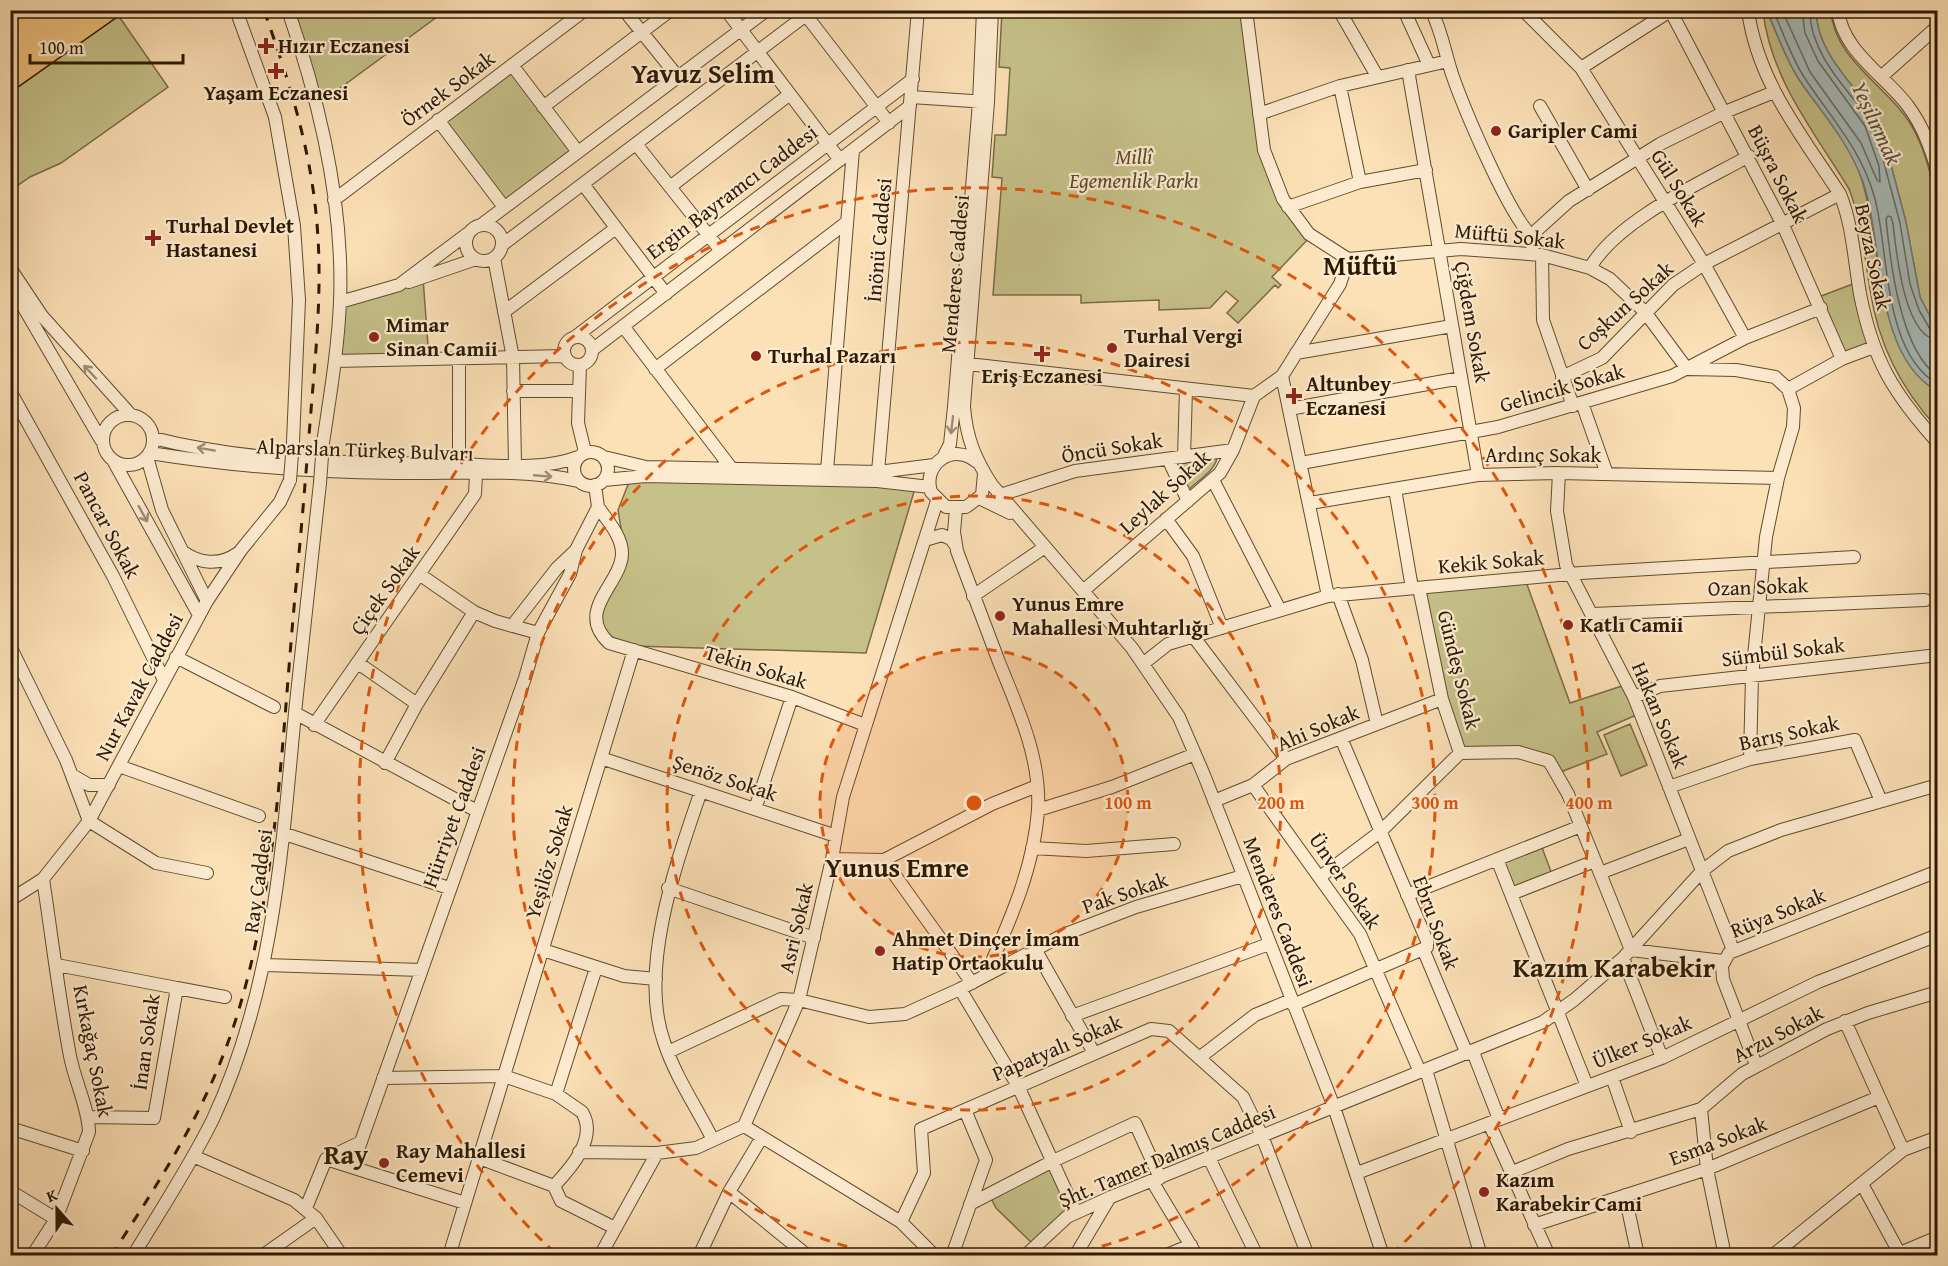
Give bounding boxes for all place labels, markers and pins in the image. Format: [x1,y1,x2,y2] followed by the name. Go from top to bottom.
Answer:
[278,30,410,61] place label: Hızır Eczanesi
[259,39,273,53] marker: Hızır Eczanesi
[269,64,283,78] marker: Yaşam Eczanesi
[204,77,349,108] place label: Yaşam Eczanesi
[1508,115,1638,146] place label: Garipler Cami
[1489,124,1503,138] marker: Garipler Cami
[166,210,294,265] place label: Turhal Devlet Hastanesi
[144,229,162,247] marker: Turhal Devlet Hastanesi
[386,309,498,364] place label: Mimar Sinan Camii
[1124,320,1243,375] place label: Turhal Vergi Dairesi
[367,330,381,344] marker: Mimar Sinan Camii
[768,340,897,371] place label: Turhal Pazarı
[1105,341,1119,355] marker: Turhal Vergi Dairesi
[1035,347,1049,361] marker: Eriş Eczanesi
[749,349,763,363] marker: Turhal Pazarı
[981,360,1103,391] place label: Eriş Eczanesi
[1306,368,1391,423] place label: Altunbey Eczanesi
[1287,389,1301,403] marker: Altunbey Eczanesi
[1012,588,1209,643] place label: Yunus Emre Mahallesi Muhtarlığı
[993,609,1007,623] marker: Yunus Emre Mahallesi Muhtarlığı
[1580,609,1684,640] place label: Katlı Camii
[1561,618,1575,632] marker: Katlı Camii
[964,793,984,813] centre of rings
[892,923,1079,978] place label: Ahmet Dinçer İmam Hatip Ortaokulu
[873,944,887,958] marker: Ahmet Dinçer İmam Hatip Ortaokulu
[396,1135,527,1190] place label: Ray Mahallesi Cemevi
[377,1156,391,1170] marker: Ray Mahallesi Cemevi
[1496,1164,1642,1219] place label: Kazım Karabekir Cami
[1477,1185,1491,1199] marker: Kazım Karabekir Cami

